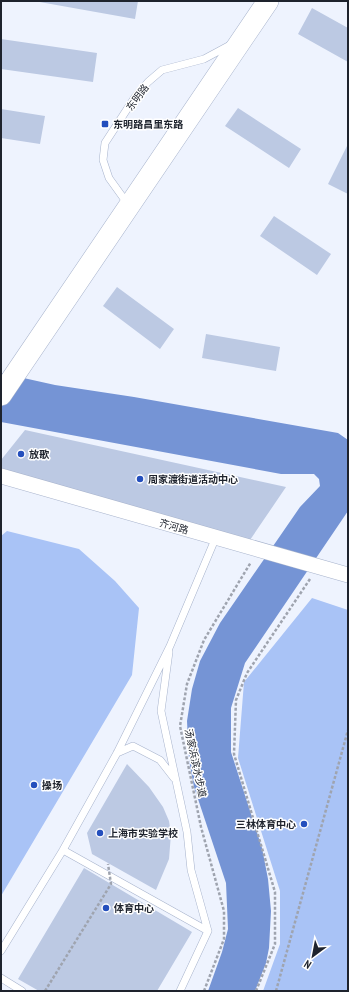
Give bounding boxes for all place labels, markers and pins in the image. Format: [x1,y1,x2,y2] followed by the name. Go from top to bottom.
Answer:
[113,118,184,131] place label: 东明路昌里东路
[100,119,110,129] marker: 东明路昌里东路
[29,448,50,461] place label: 放歌
[16,449,26,459] marker: 放歌
[148,473,238,486] place label: 周家渡街道活动中心
[135,474,145,484] marker: 周家渡街道活动中心
[42,779,62,792] place label: 操场
[29,780,39,790] marker: 操场
[236,818,296,831] place label: 三林体育中心
[299,819,309,829] marker: 三林体育中心
[108,827,178,840] place label: 上海市实验学校
[95,828,105,838] marker: 上海市实验学校
[113,902,154,915] place label: 体育中心
[101,903,111,913] marker: 体育中心

